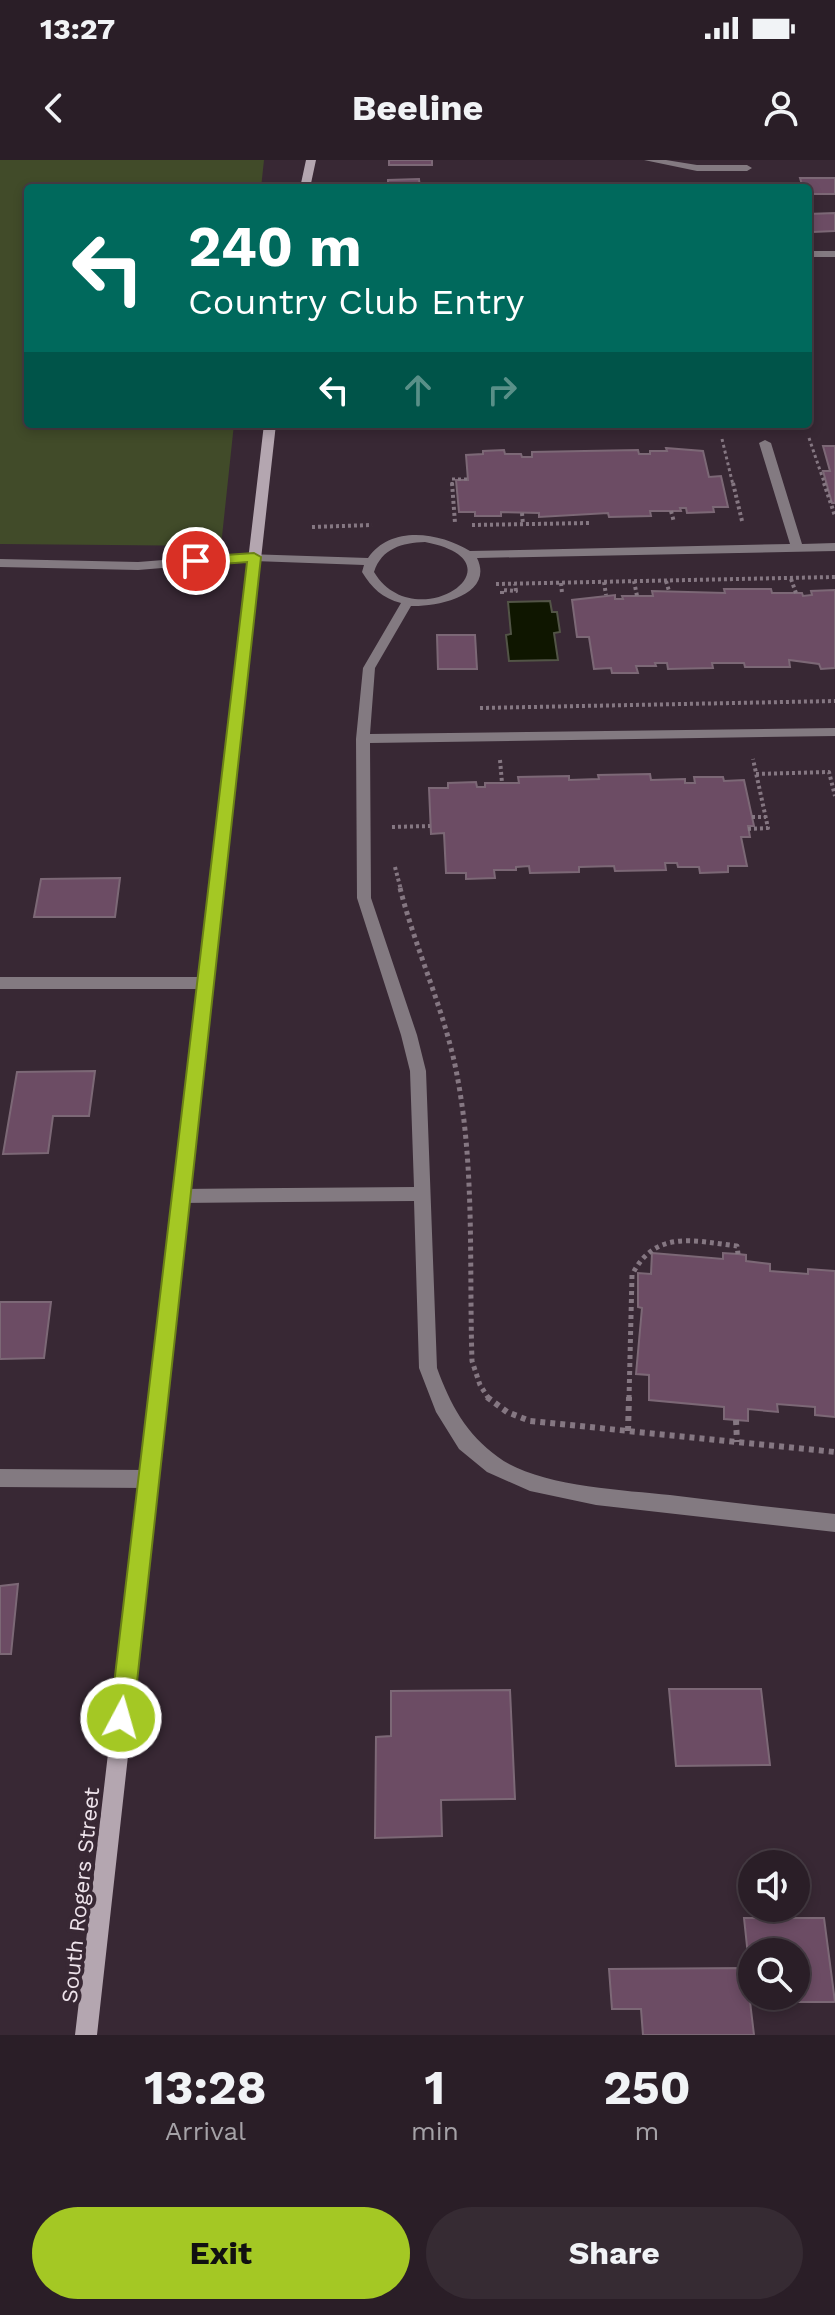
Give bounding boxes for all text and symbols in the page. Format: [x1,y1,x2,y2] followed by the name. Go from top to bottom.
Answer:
[40,11,115,46] text: 13:27
[32,86,76,130] icon: back
[759,86,803,130] icon: person
[352,87,483,129] text: Beeline
[188,214,362,280] text: 240 m
[56,216,160,320] icon: left
[188,281,524,323] text: Country Club Entry
[312,368,356,412] icon: left
[396,368,440,412] icon: ahead
[480,368,524,412] icon: right
[162,527,230,595] pin
[174,539,218,583] icon: arrive
[79,1676,163,1760] position arrow
[57,1786,104,2004] street label: South Rogers Street
[738,1850,810,2010] map controls
[738,1850,810,1922] button: sound
[738,1938,810,2010] button: search
[144,2059,267,2116] text: 13:28
[425,2059,445,2116] text: 1
[603,2059,691,2116] text: 250
[165,2116,246,2146] text: Arrival
[411,2116,459,2146] text: min
[635,2116,659,2146] text: m
[32,2207,410,2299] button: Exit
[426,2207,803,2299] button: Share

